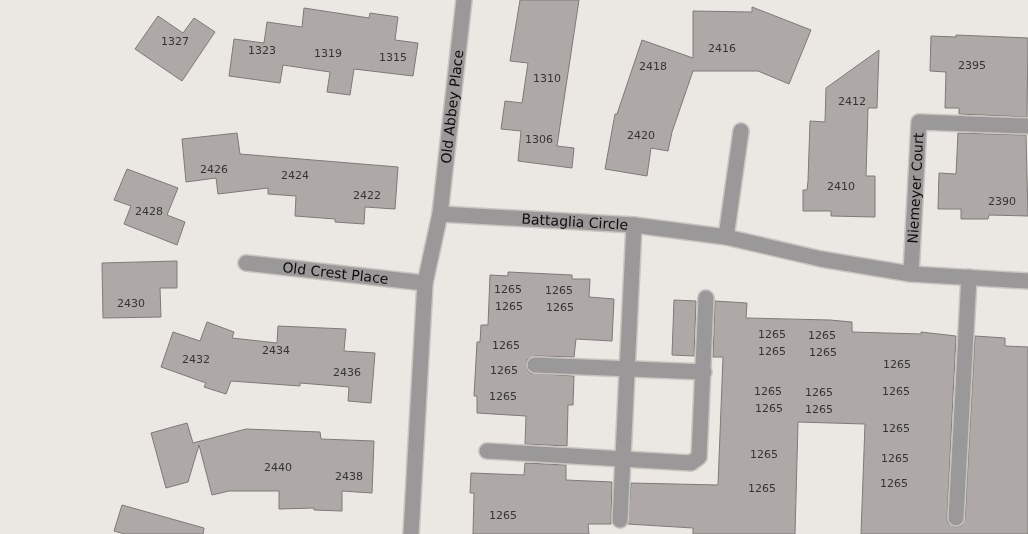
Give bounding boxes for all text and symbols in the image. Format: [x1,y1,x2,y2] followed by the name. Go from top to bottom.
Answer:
[161,35,189,48] house number: 1327
[708,42,736,55] house number: 2416
[248,44,276,57] house number: 1323
[314,47,342,60] house number: 1319
[438,49,466,164] street label: Old Abbey Place
[379,51,407,64] house number: 1315
[958,59,986,72] house number: 2395
[639,60,667,73] house number: 2418
[533,72,561,85] house number: 1310
[838,95,866,108] house number: 2412
[627,129,655,142] house number: 2420
[905,132,926,244] street label: Niemeyer Court
[525,133,553,146] house number: 1306
[200,163,228,176] house number: 2426
[281,169,309,182] house number: 2424
[827,180,855,193] house number: 2410
[353,189,381,202] house number: 2422
[988,195,1016,208] house number: 2390
[135,205,163,218] house number: 2428
[521,211,629,233] street label: Battaglia Circle
[282,259,389,287] street label: Old Crest Place
[494,283,522,296] house number: 1265
[545,284,573,297] house number: 1265
[117,297,145,310] house number: 2430
[495,300,523,313] house number: 1265
[546,301,574,314] house number: 1265
[758,328,786,341] house number: 1265
[808,329,836,342] house number: 1265
[492,339,520,352] house number: 1265
[262,344,290,357] house number: 2434
[758,345,786,358] house number: 1265
[809,346,837,359] house number: 1265
[182,353,210,366] house number: 2432
[883,358,911,371] house number: 1265
[490,364,518,377] house number: 1265
[333,366,361,379] house number: 2436
[754,385,782,398] house number: 1265
[882,385,910,398] house number: 1265
[805,386,833,399] house number: 1265
[489,390,517,403] house number: 1265
[755,402,783,415] house number: 1265
[805,403,833,416] house number: 1265
[882,422,910,435] house number: 1265
[750,448,778,461] house number: 1265
[881,452,909,465] house number: 1265
[264,461,292,474] house number: 2440
[335,470,363,483] house number: 2438
[880,477,908,490] house number: 1265
[748,482,776,495] house number: 1265
[489,509,517,522] house number: 1265

